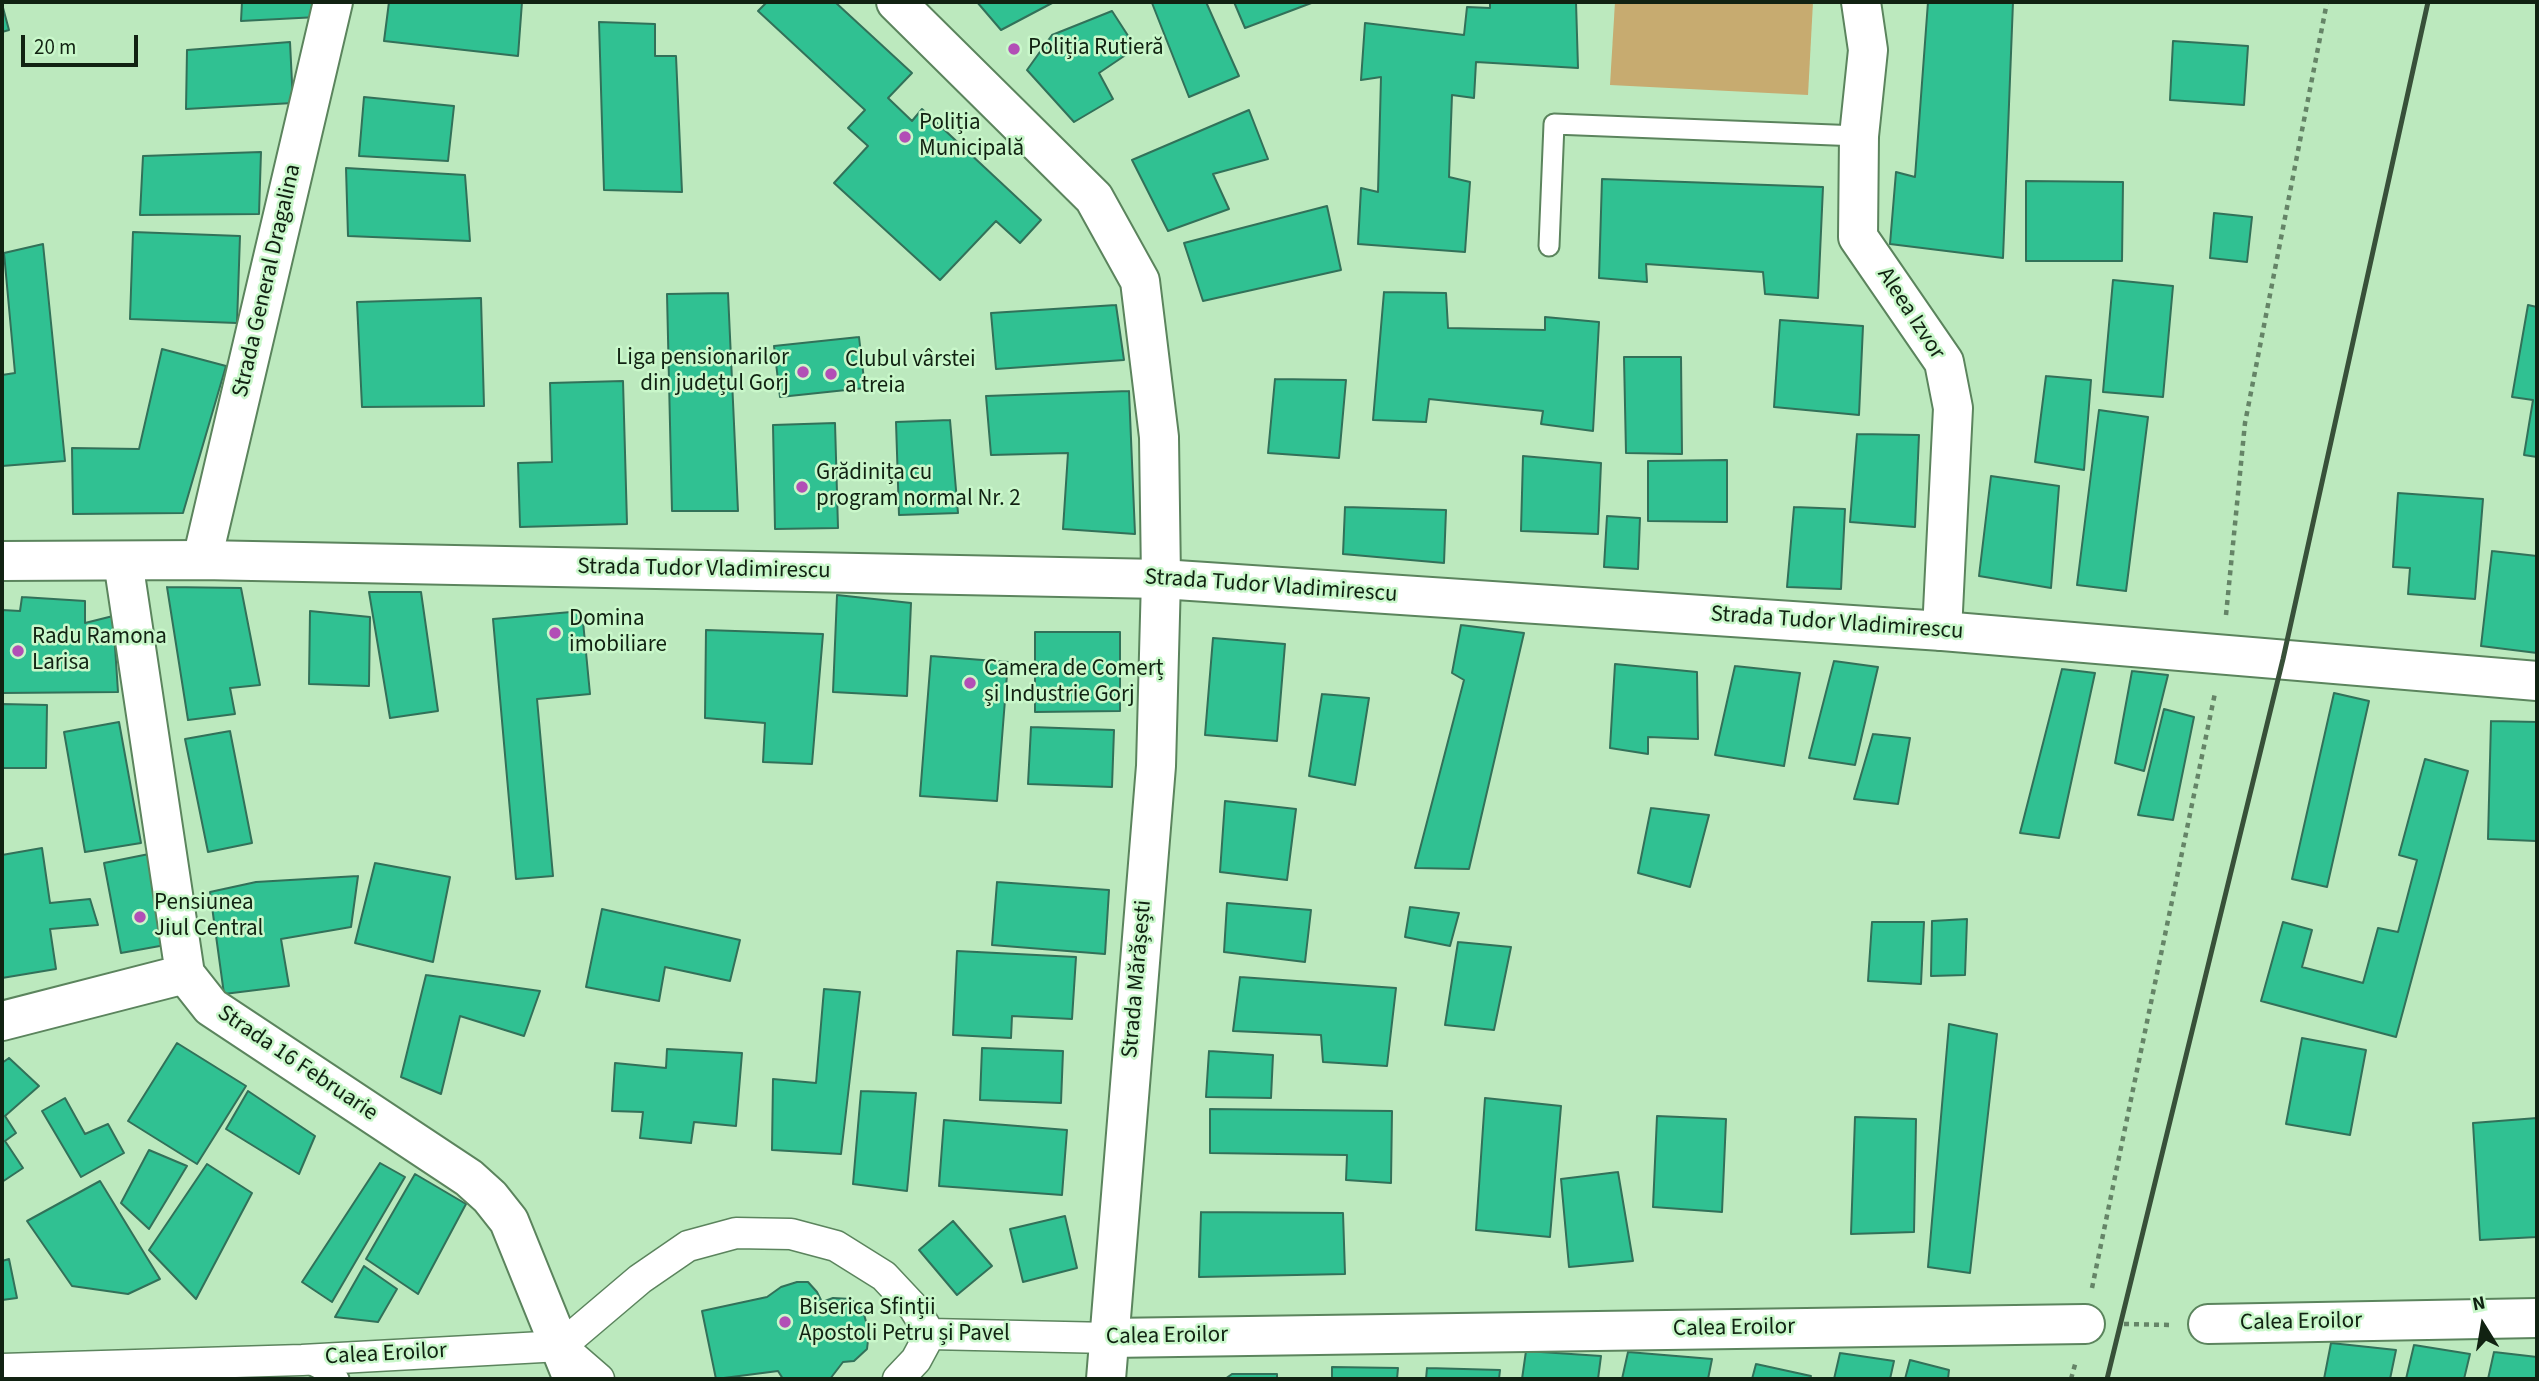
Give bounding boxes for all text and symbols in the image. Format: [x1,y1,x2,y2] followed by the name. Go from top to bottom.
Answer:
[24,21,142,65] scale bar
[34,32,76,62] text: 20 m
[1028,35,1164,63] place label: Poliția Rutieră
[1006,41,1022,57] marker: Poliția Rutieră
[919,110,1024,164] place label: Poliția Municipală
[897,129,913,145] marker: Poliția Municipală
[228,162,308,400] street label: Strada General Dragalina
[1870,263,1950,365] street label: Aleea Izvor
[616,345,789,399] place label: Liga pensionarilor din județul Gorj
[845,347,976,401] place label: Clubul vârstei a treia
[795,364,811,380] marker: Liga pensionarilor din județul Gorj
[823,366,839,382] marker: Clubul vârstei a treia
[816,460,1021,514] place label: Grădinița cu program normal Nr. 2
[794,479,810,495] marker: Grădinița cu program normal Nr. 2
[577,554,831,586] street label: Strada Tudor Vladimirescu
[1144,564,1398,610] street label: Strada Tudor Vladimirescu
[1710,601,1964,647] street label: Strada Tudor Vladimirescu
[569,606,667,660] place label: Domina imobiliare
[32,624,167,678] place label: Radu Ramona Larisa
[547,625,563,641] marker: Domina imobiliare
[10,643,26,659] marker: Radu Ramona Larisa
[984,656,1163,710] place label: Camera de Comerț și Industrie Gorj
[962,675,978,691] marker: Camera de Comerț și Industrie Gorj
[154,890,263,944] place label: Pensiunea Jiul Central
[1117,899,1159,1059] street label: Strada Mărășești
[132,909,148,925] marker: Pensiunea Jiul Central
[212,1000,382,1128] street label: Strada 16 Februarie
[2470,1289,2488,1318] text: N
[2448,1290,2518,1360] north arrow
[799,1295,1010,1349] place label: Biserica Sfinții Apostoli Petru și Pavel
[2240,1308,2362,1338] street label: Calea Eroilor
[777,1314,793,1330] marker: Biserica Sfinții Apostoli Petru și Pavel
[1673,1314,1795,1344] street label: Calea Eroilor
[1106,1322,1228,1352] street label: Calea Eroilor
[324,1338,448,1372] street label: Calea Eroilor

